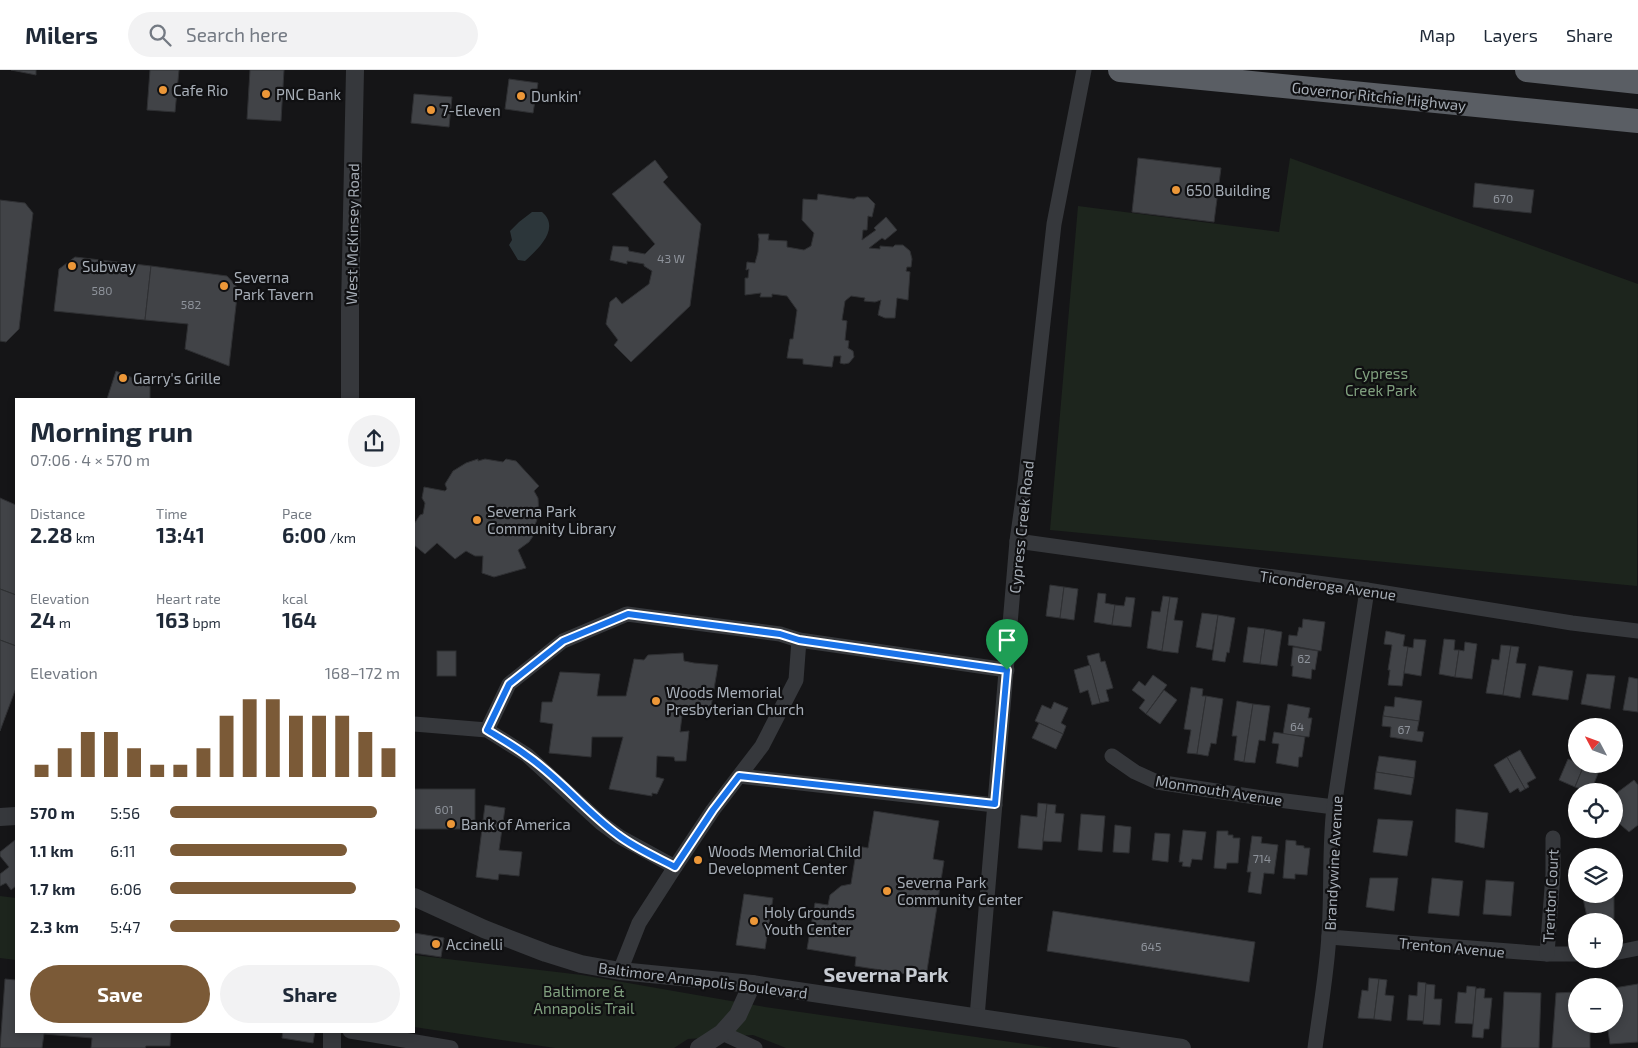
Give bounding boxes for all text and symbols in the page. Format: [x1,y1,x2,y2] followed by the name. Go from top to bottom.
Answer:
[128,12,478,57] search box
[25,20,98,49] text: Milers
[146,21,174,49] icon: search
[186,23,288,46] text: Search here
[1419,24,1455,46] text: Map
[1483,24,1538,46] text: Layers
[1566,24,1613,46] text: Share
[1291,78,1467,114] street label: Governor Ritchie Highway
[173,81,228,99] place label: Cafe Rio
[157,84,169,96] marker: Cafe Rio
[276,85,342,103] place label: PNC Bank
[531,87,581,105] place label: Dunkin'
[260,88,272,100] marker: PNC Bank
[515,90,527,102] marker: Dunkin'
[441,101,501,119] place label: 7-Eleven
[425,104,437,116] marker: 7-Eleven
[342,163,362,305] street label: West McKinsey Road
[1186,181,1271,199] place label: 650 Building
[1170,184,1182,196] marker: 650 Building
[1493,191,1513,205] house number: 670
[657,251,685,265] house number: 43 W
[82,257,136,275] place label: Subway
[66,260,78,272] marker: Subway
[234,268,314,303] place label: Severna Park Tavern
[218,280,230,292] marker: Severna Park Tavern
[92,283,112,297] house number: 580
[181,297,201,311] house number: 582
[1345,364,1417,399] park label: Cypress Creek Park
[133,369,221,387] place label: Garry's Grille
[117,372,129,384] marker: Garry's Grille
[30,414,193,448] text: Morning run
[348,415,400,467] button: share
[30,450,150,469] text: 07:06 · 4 × 570 m
[1005,460,1037,594] street label: Cypress Creek Road
[487,502,616,537] place label: Severna Park Community Library
[30,505,85,522] text: Distance
[156,505,187,522] text: Time
[282,505,312,522] text: Pace
[471,514,483,526] marker: Severna Park Community Library
[30,522,73,547] text: 2.28
[156,522,205,547] text: 13:41
[282,522,326,547] text: 6:00
[73,529,95,546] text: km
[326,529,356,546] text: /km
[1259,567,1397,603] street label: Ticonderoga Avenue
[30,590,89,607] text: Elevation
[156,590,221,607] text: Heart rate
[282,590,308,607] text: kcal
[30,607,56,632] text: 24
[156,607,189,632] text: 163
[282,607,317,632] text: 164
[56,614,71,631] text: m
[189,614,221,631] text: bpm
[986,619,1028,670] pin
[993,626,1021,654] icon: arrive
[1297,651,1311,665] house number: 62
[30,663,98,682] text: Elevation
[325,663,400,682] text: 168–172 m
[666,683,804,718] place label: Woods Memorial Presbyterian Church
[650,695,662,707] marker: Woods Memorial Presbyterian Church
[1568,718,1622,772] north arrow
[1568,718,1623,1033] map controls
[1290,719,1304,733] house number: 64
[1397,722,1411,736] house number: 67
[1154,771,1284,809] street label: Monmouth Avenue
[1568,783,1623,838] button: locate
[1320,795,1346,931] street label: Brandywine Avenue
[435,802,453,816] house number: 601
[30,803,75,822] text: 570 m
[110,803,140,822] text: 5:56
[461,815,571,833] place label: Bank of America
[445,818,457,830] marker: Bank of America
[30,841,74,860] text: 1.1 km
[110,841,136,860] text: 6:11
[708,842,861,877] place label: Woods Memorial Child Development Center
[1568,848,1623,903] button: layers
[1539,849,1561,943] street label: Trenton Court
[1253,851,1271,865] house number: 714
[692,854,704,866] marker: Woods Memorial Child Development Center
[897,873,1023,908] place label: Severna Park Community Center
[30,879,75,898] text: 1.7 km
[110,879,142,898] text: 6:06
[881,885,893,897] marker: Severna Park Community Center
[764,903,855,938] place label: Holy Grounds Youth Center
[1568,913,1623,968] button: +
[748,915,760,927] marker: Holy Grounds Youth Center
[30,917,79,936] text: 2.3 km
[110,917,140,936] text: 5:47
[1398,933,1506,961] street label: Trenton Avenue
[446,935,503,953] place label: Accinelli
[430,938,442,950] marker: Accinelli
[1141,939,1161,953] house number: 645
[597,958,809,1002] street label: Baltimore Annapolis Boulevard
[824,962,949,986] district label: Severna Park
[30,965,210,1023] button: Save
[220,965,400,1023] button: Share
[1568,978,1623,1033] button: −
[534,982,635,1017] park label: Baltimore & Annapolis Trail

